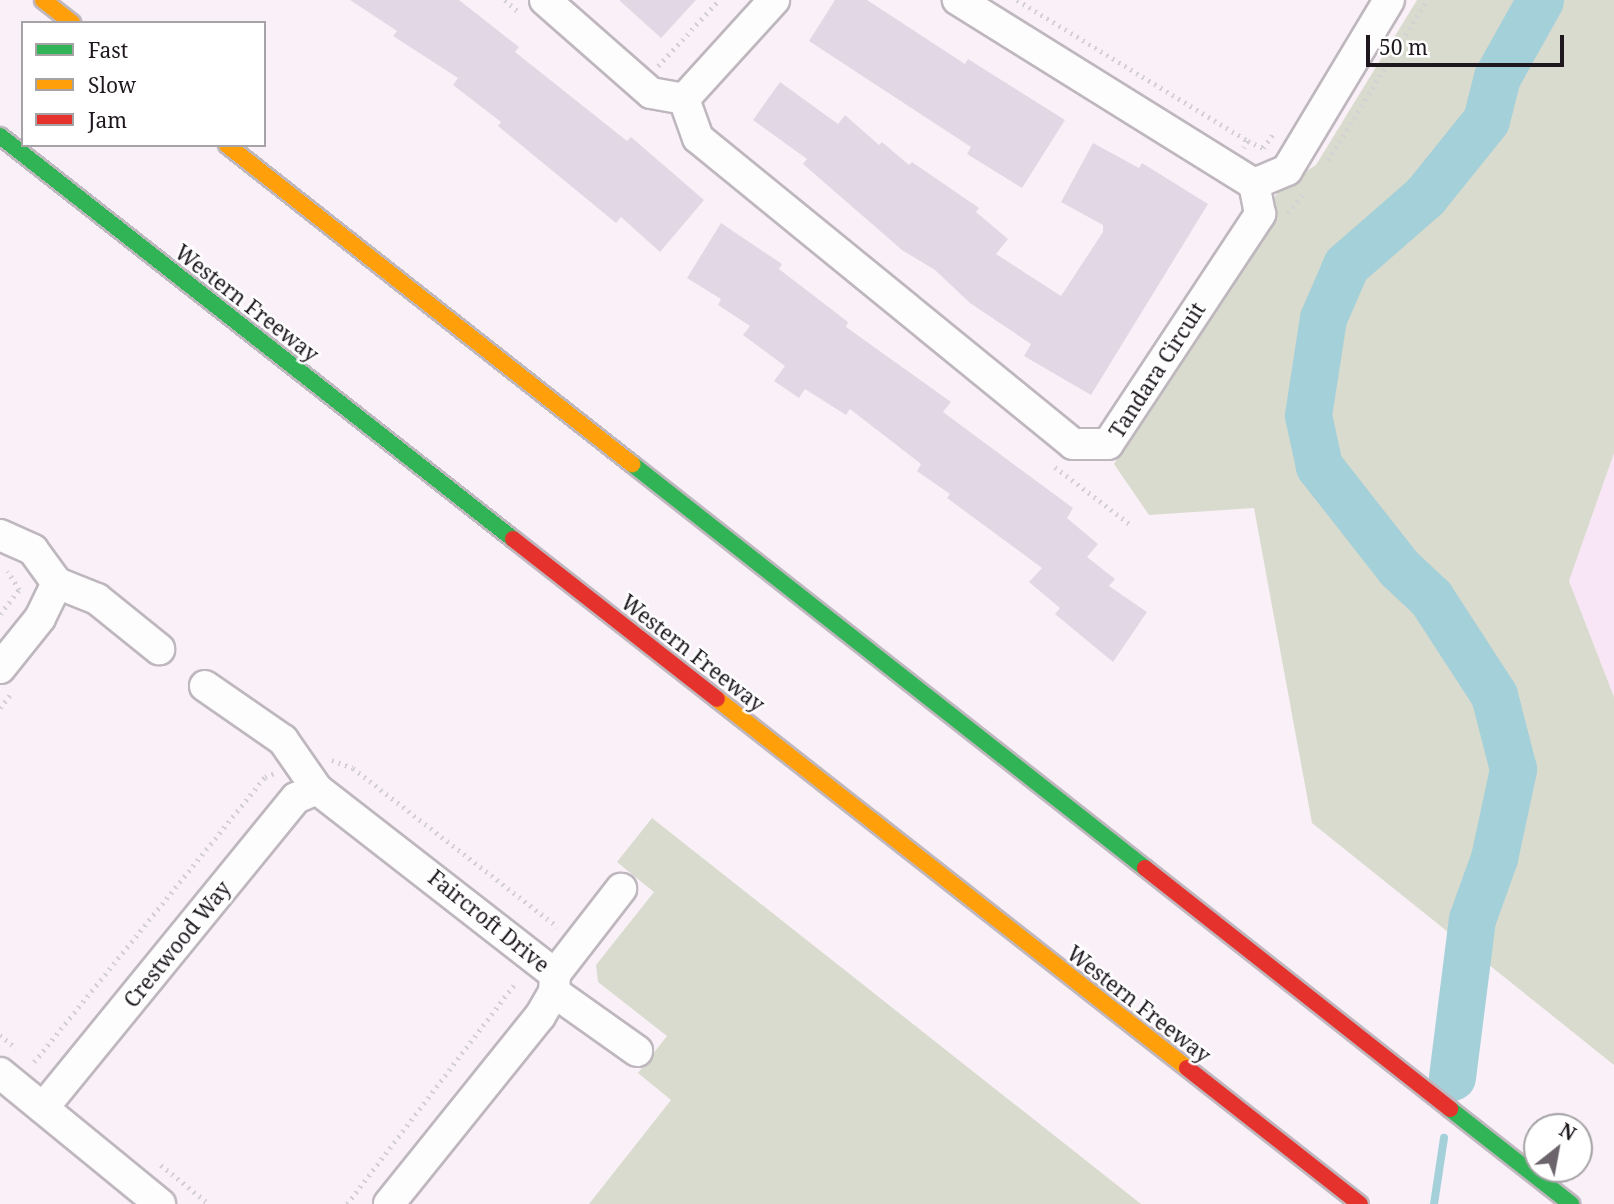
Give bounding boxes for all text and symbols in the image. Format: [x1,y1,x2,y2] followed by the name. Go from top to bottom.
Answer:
[21,21,266,147] legend
[1369,21,1567,65] scale bar
[1379,33,1428,61] text: 50 m
[88,36,128,64] text: Fast
[88,71,136,99] text: Slow
[88,106,127,134] text: Jam
[170,239,324,367] street label: Western Freeway
[1104,298,1210,442] street label: Tandara Circuit
[616,589,770,717] street label: Western Freeway
[423,865,555,977] street label: Faircroft Drive
[118,876,236,1012] street label: Crestwood Way
[1062,940,1216,1068] street label: Western Freeway
[1523,1113,1593,1183] north arrow
[1555,1117,1581,1147] text: N

